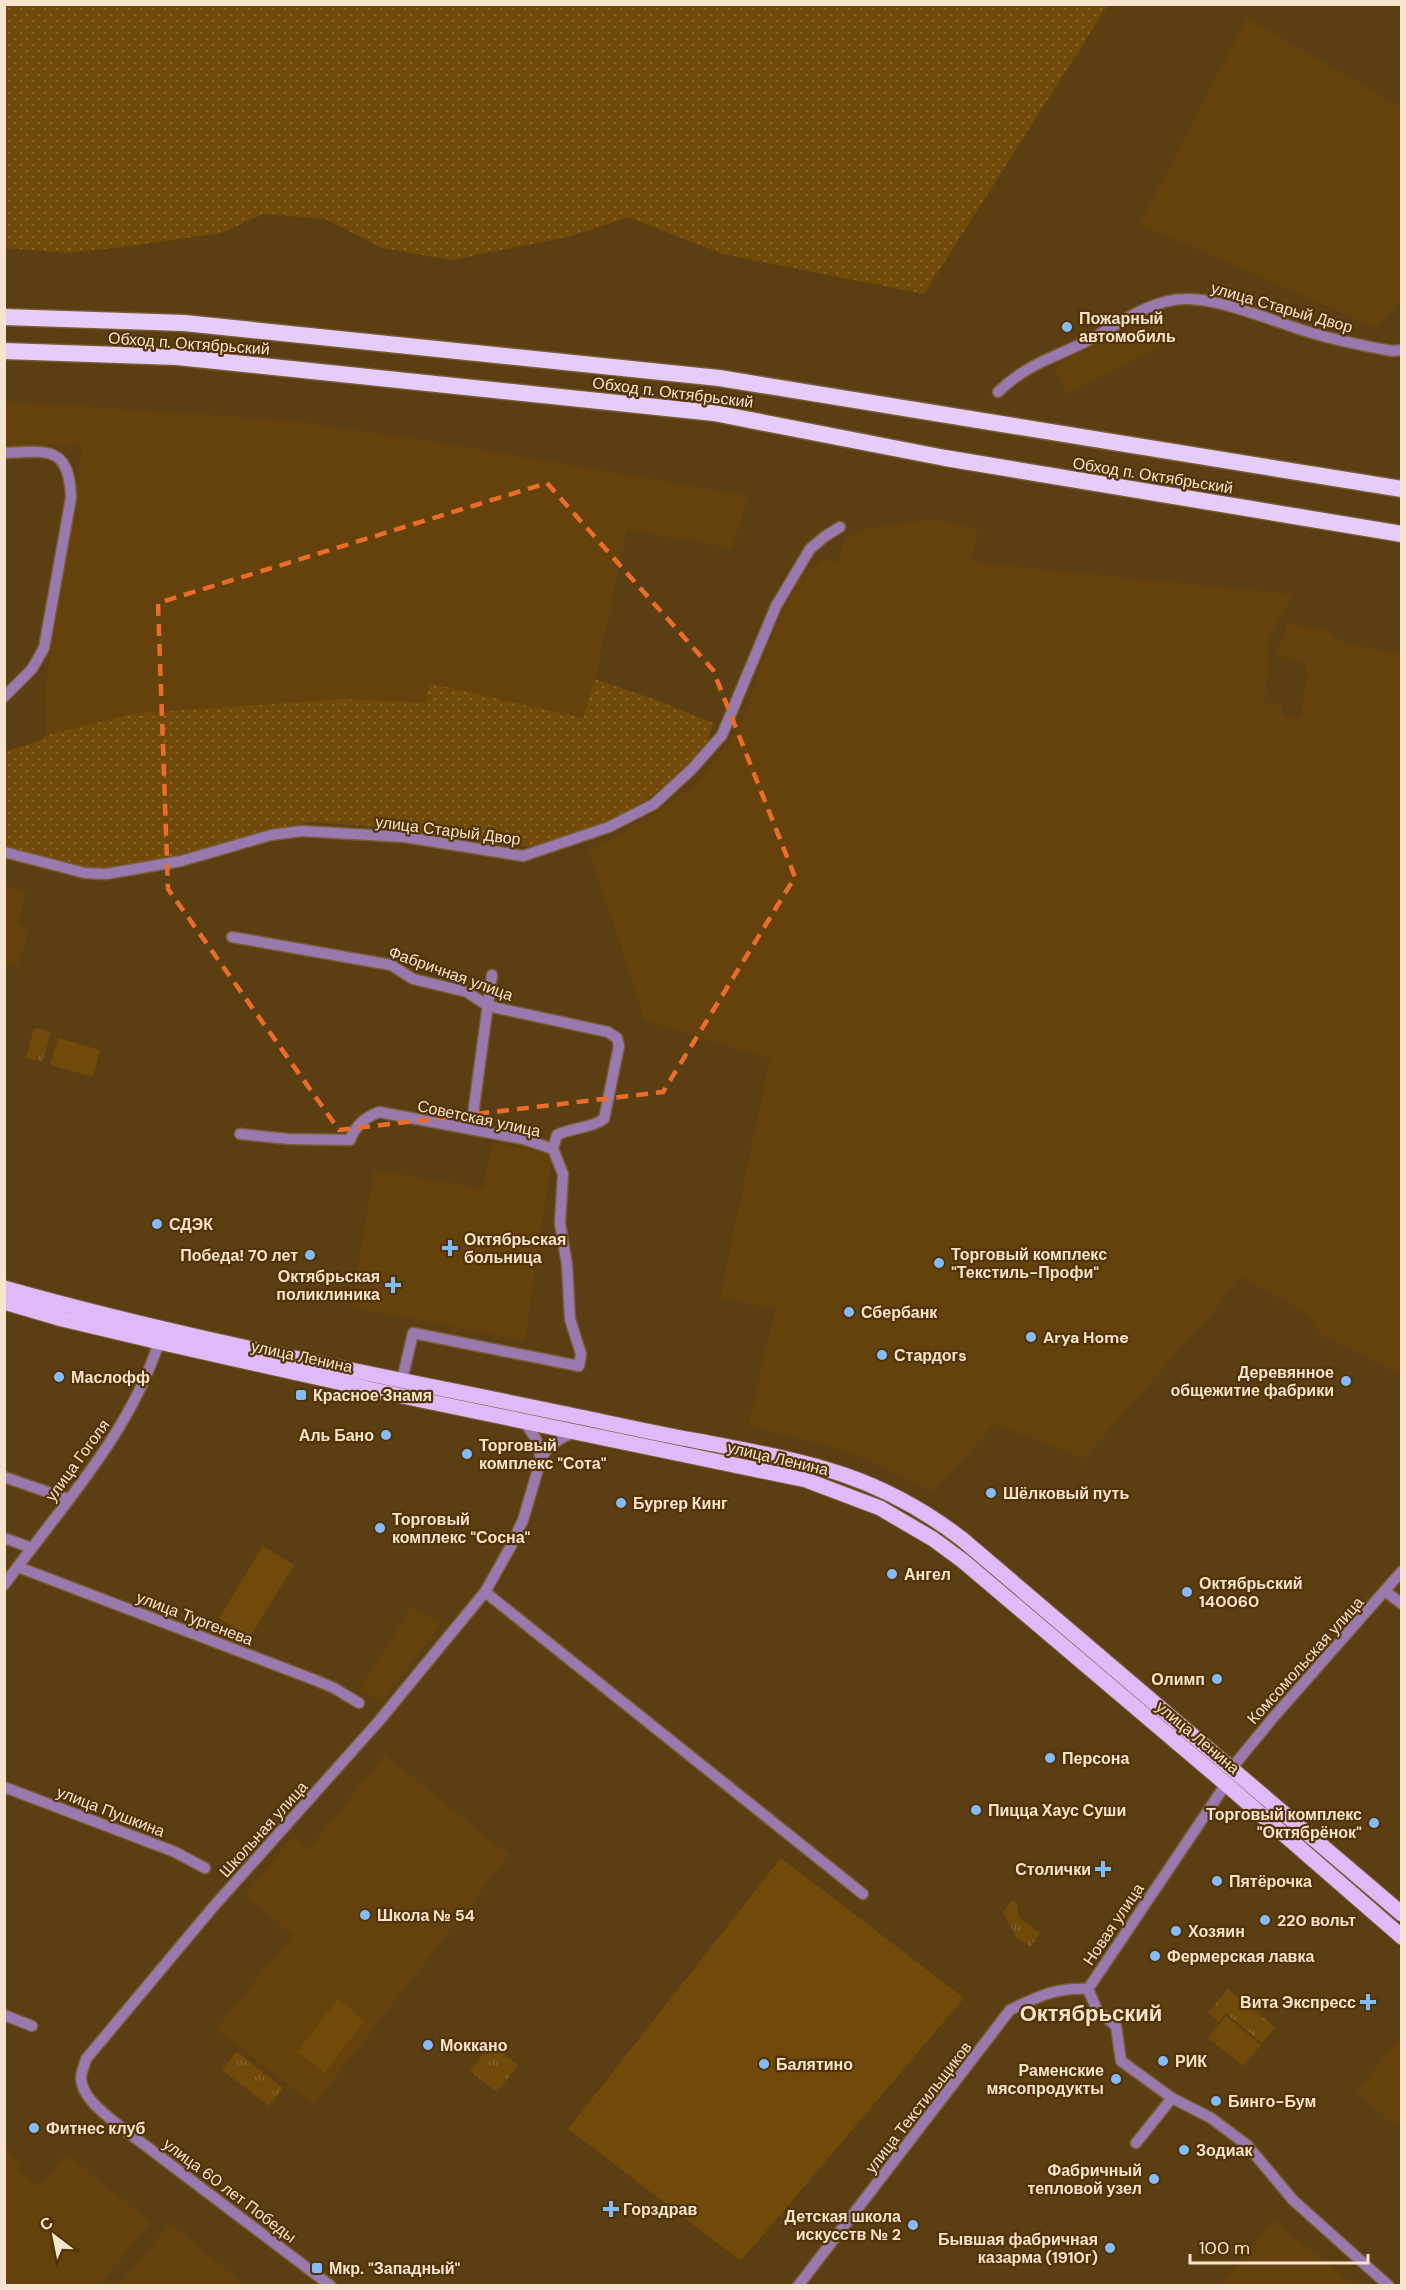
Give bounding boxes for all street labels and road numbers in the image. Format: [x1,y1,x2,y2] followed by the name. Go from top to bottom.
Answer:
[1209,277,1355,338] street label: улица Старый Двор
[107,327,271,360] street label: Обход п. Октябрьский
[591,372,755,413] street label: Обход п. Октябрьский
[1071,452,1235,499] street label: Обход п. Октябрьский
[374,811,522,850] street label: улица Старый Двор
[386,941,516,1006] street label: Фабричная улица
[415,1095,543,1142] street label: Советская улица
[249,1335,355,1378] street label: улица Ленина
[40,1415,114,1506] street label: улица Гоголя
[725,1437,831,1480] street label: улица Ленина
[134,1587,256,1650] street label: улица Тургенева
[1242,1592,1368,1729] street label: Комсомольская улица
[1151,1696,1244,1779] street label: улица Ленина
[215,1777,312,1882] street label: Школьная улица
[54,1781,168,1842] street label: улица Пушкина
[1078,1879,1149,1969] street label: Новая улица
[860,2037,976,2178] street label: улица Текстильщиков
[159,2133,301,2247] street label: улица 60 лет Победы

